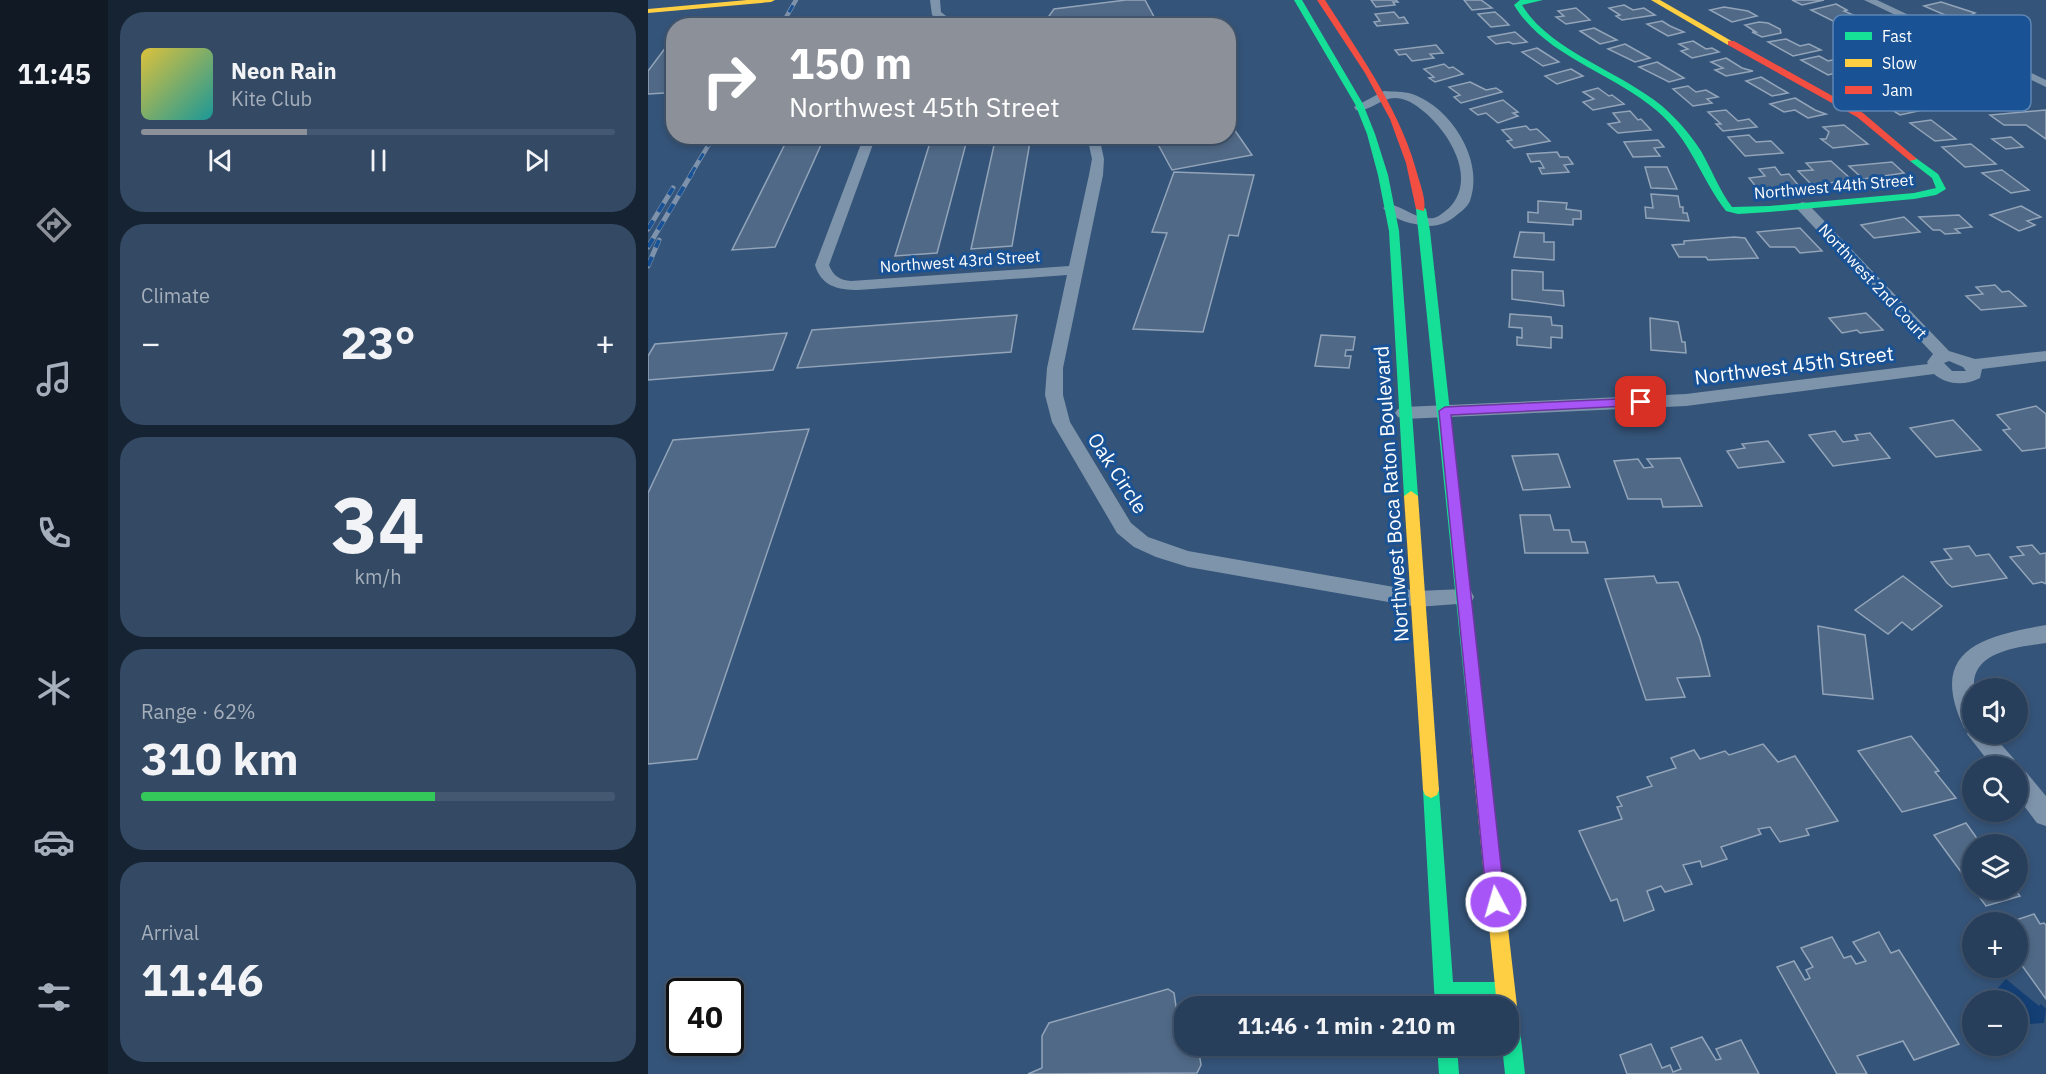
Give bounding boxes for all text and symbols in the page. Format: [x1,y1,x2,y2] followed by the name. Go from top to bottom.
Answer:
[1833,15,2031,111] legend
[1882,26,1912,46] text: Fast
[789,36,912,91] text: 150 m
[690,42,768,120] icon: right
[1882,53,1917,73] text: Slow
[17,56,91,91] text: 11:45
[231,56,337,85] text: Neon Rain
[1882,80,1913,100] text: Jam
[231,85,312,112] text: Kite Club
[789,89,1060,124] text: Northwest 45th Street
[204,144,237,177] icon: previous
[362,144,395,177] icon: pause
[520,144,553,177] icon: next
[1753,169,1915,203] street label: Northwest 44th Street
[33,204,75,246] icon: directions
[1814,219,1932,343] street label: Northwest 2nd Court
[879,245,1041,277] street label: Northwest 43rd Street
[141,282,210,309] text: Climate
[340,313,416,371] text: 23°
[141,321,161,364] text: −
[595,321,615,364] text: +
[1693,339,1895,391] street label: Northwest 45th Street
[1367,345,1415,643] street label: Northwest Boca Raton Boulevard
[33,358,75,400] icon: music
[1615,376,1666,427] pin
[1624,385,1657,418] icon: arrive
[1082,427,1154,519] street label: Oak Circle
[331,473,425,574] text: 34
[33,512,75,554] icon: phone
[354,563,402,590] text: km/h
[33,667,75,709] icon: climate
[1962,678,2028,1056] map controls
[1962,678,2028,744] button: sound
[141,698,256,725] text: Range · 62%
[141,729,299,787] text: 310 km
[1962,756,2028,822] button: search
[33,821,75,863] icon: car
[1962,834,2028,900] button: layers
[1464,870,1528,934] position arrow
[1962,912,2028,978] button: +
[141,919,199,946] text: Arrival
[141,950,264,1008] text: 11:46
[33,976,75,1018] icon: filters
[666,978,744,1056] speed limit sign: 40
[1962,990,2028,1056] button: −
[1237,1011,1456,1040] text: 11:46 · 1 min · 210 m

